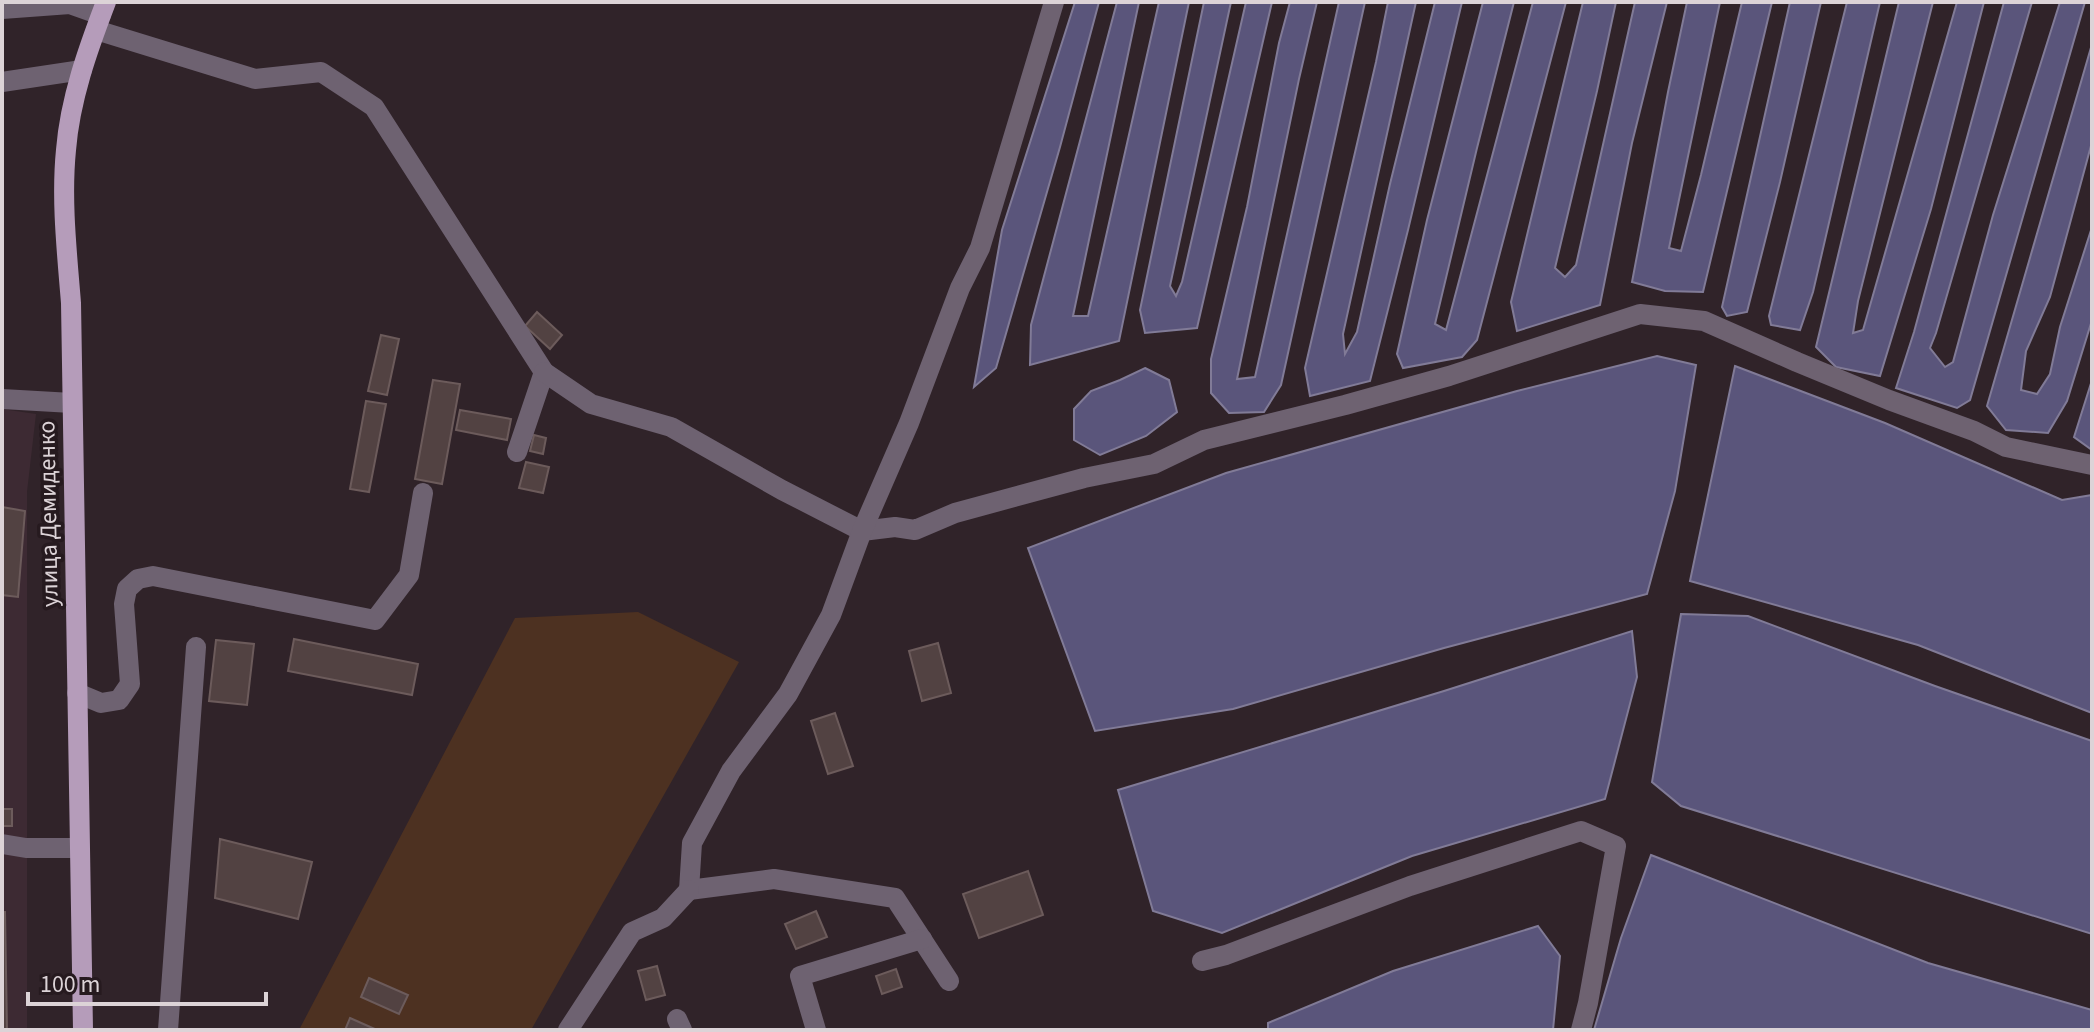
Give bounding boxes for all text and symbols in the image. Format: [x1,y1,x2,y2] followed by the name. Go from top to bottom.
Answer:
[29,420,68,608] street label: улица Демиденко
[28,956,266,1006] scale bar
[40,967,100,1002] text: 100 m

